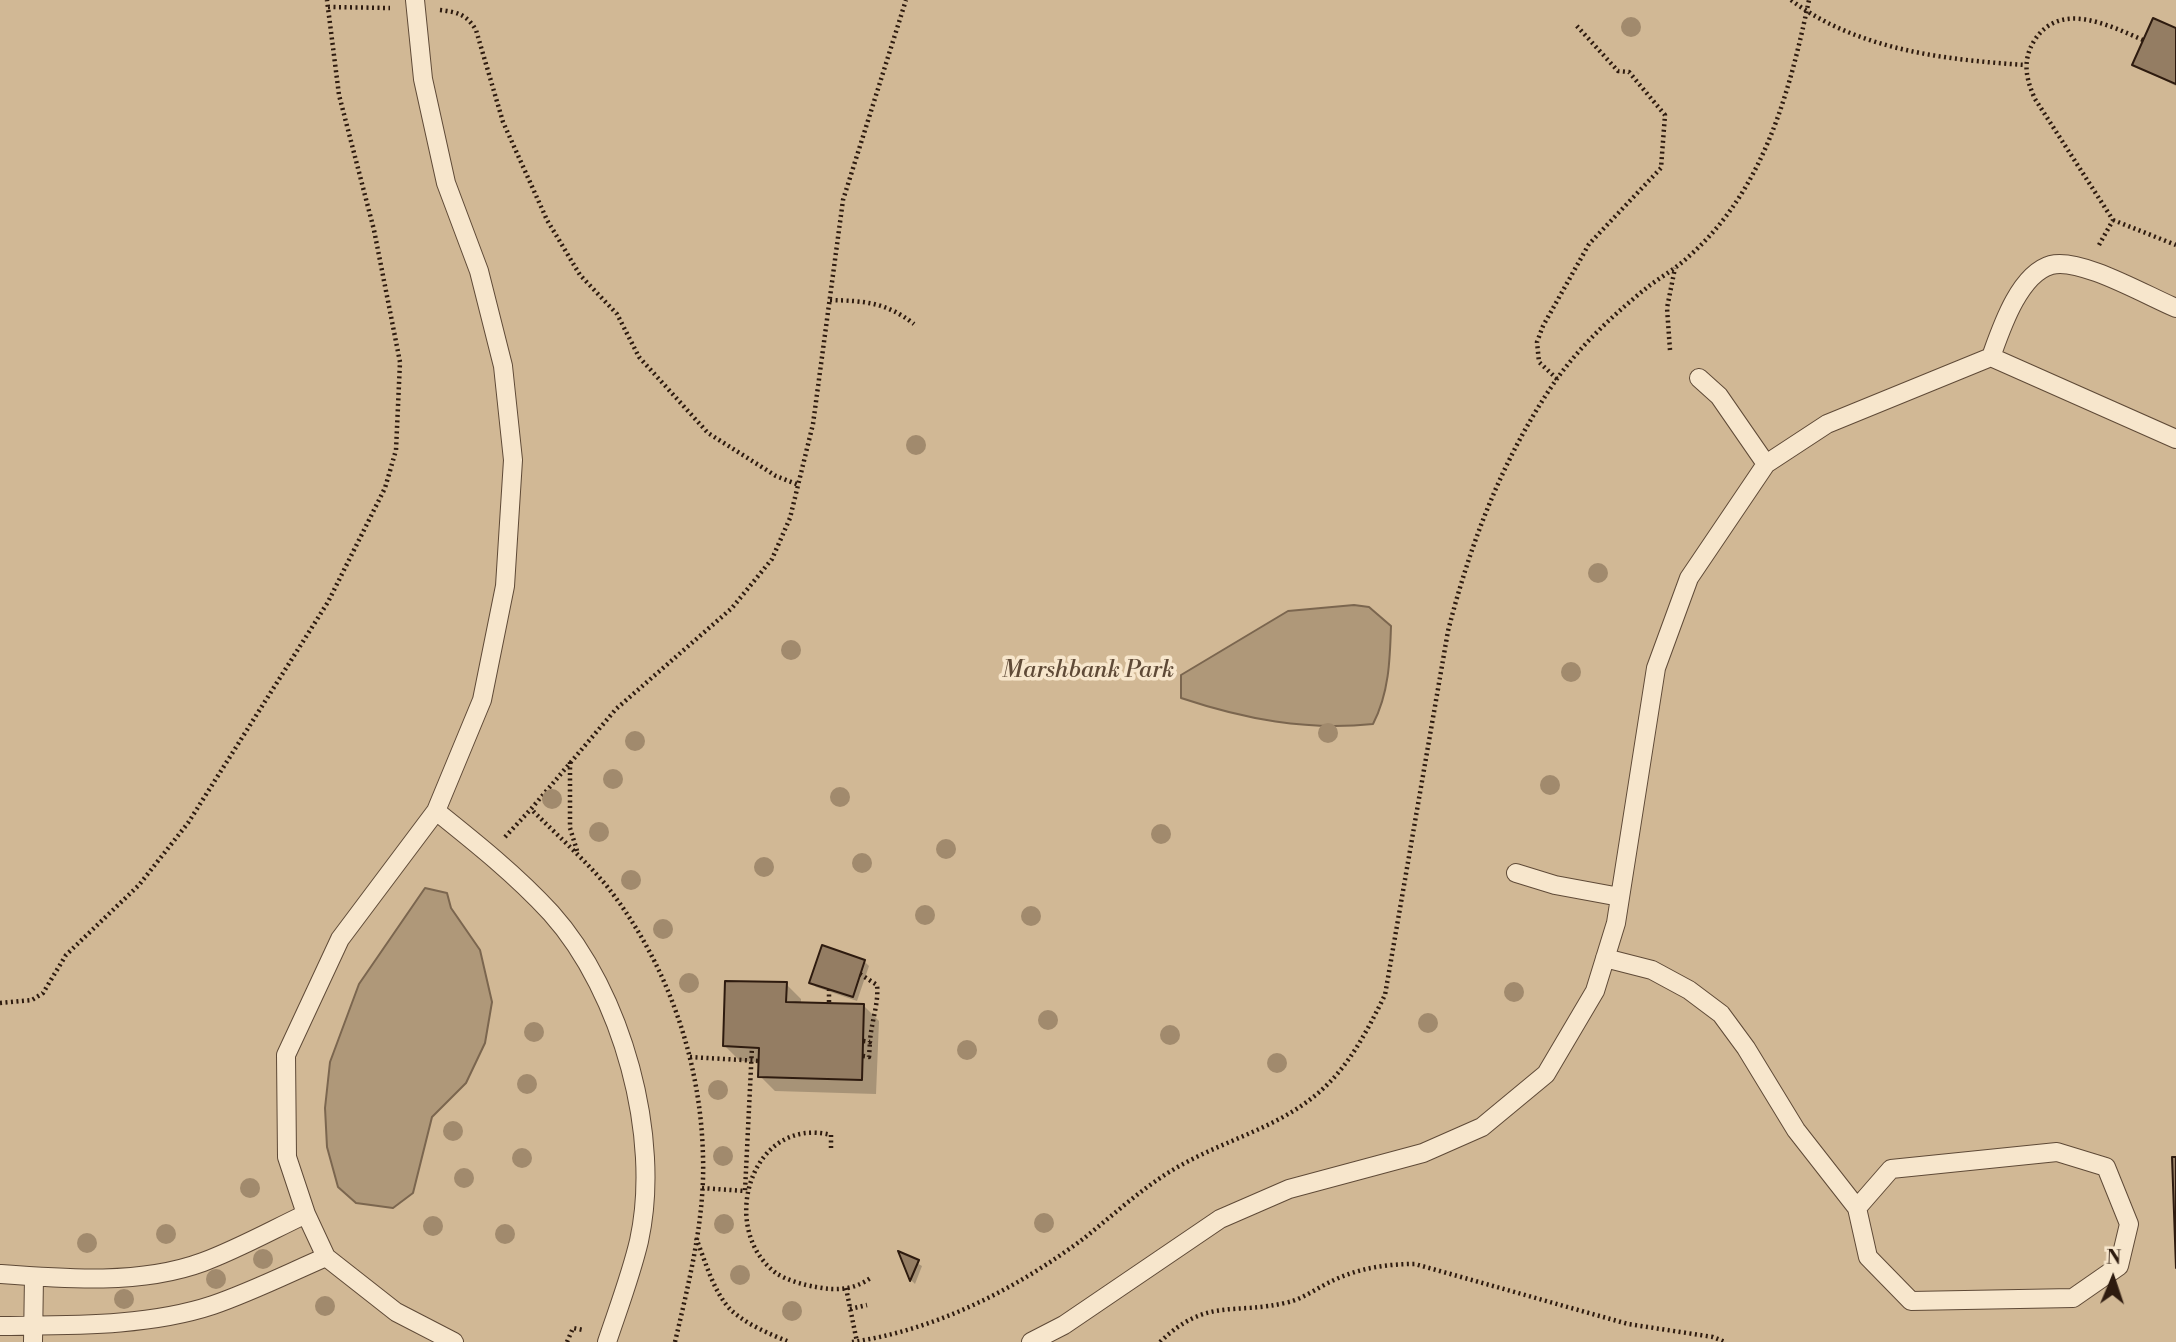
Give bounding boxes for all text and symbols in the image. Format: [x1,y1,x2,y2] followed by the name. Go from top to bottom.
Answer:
[1002,657,1174,685] park label: Marshbank Park
[2078,1244,2148,1314] north arrow
[2106,1246,2122,1270] text: N

